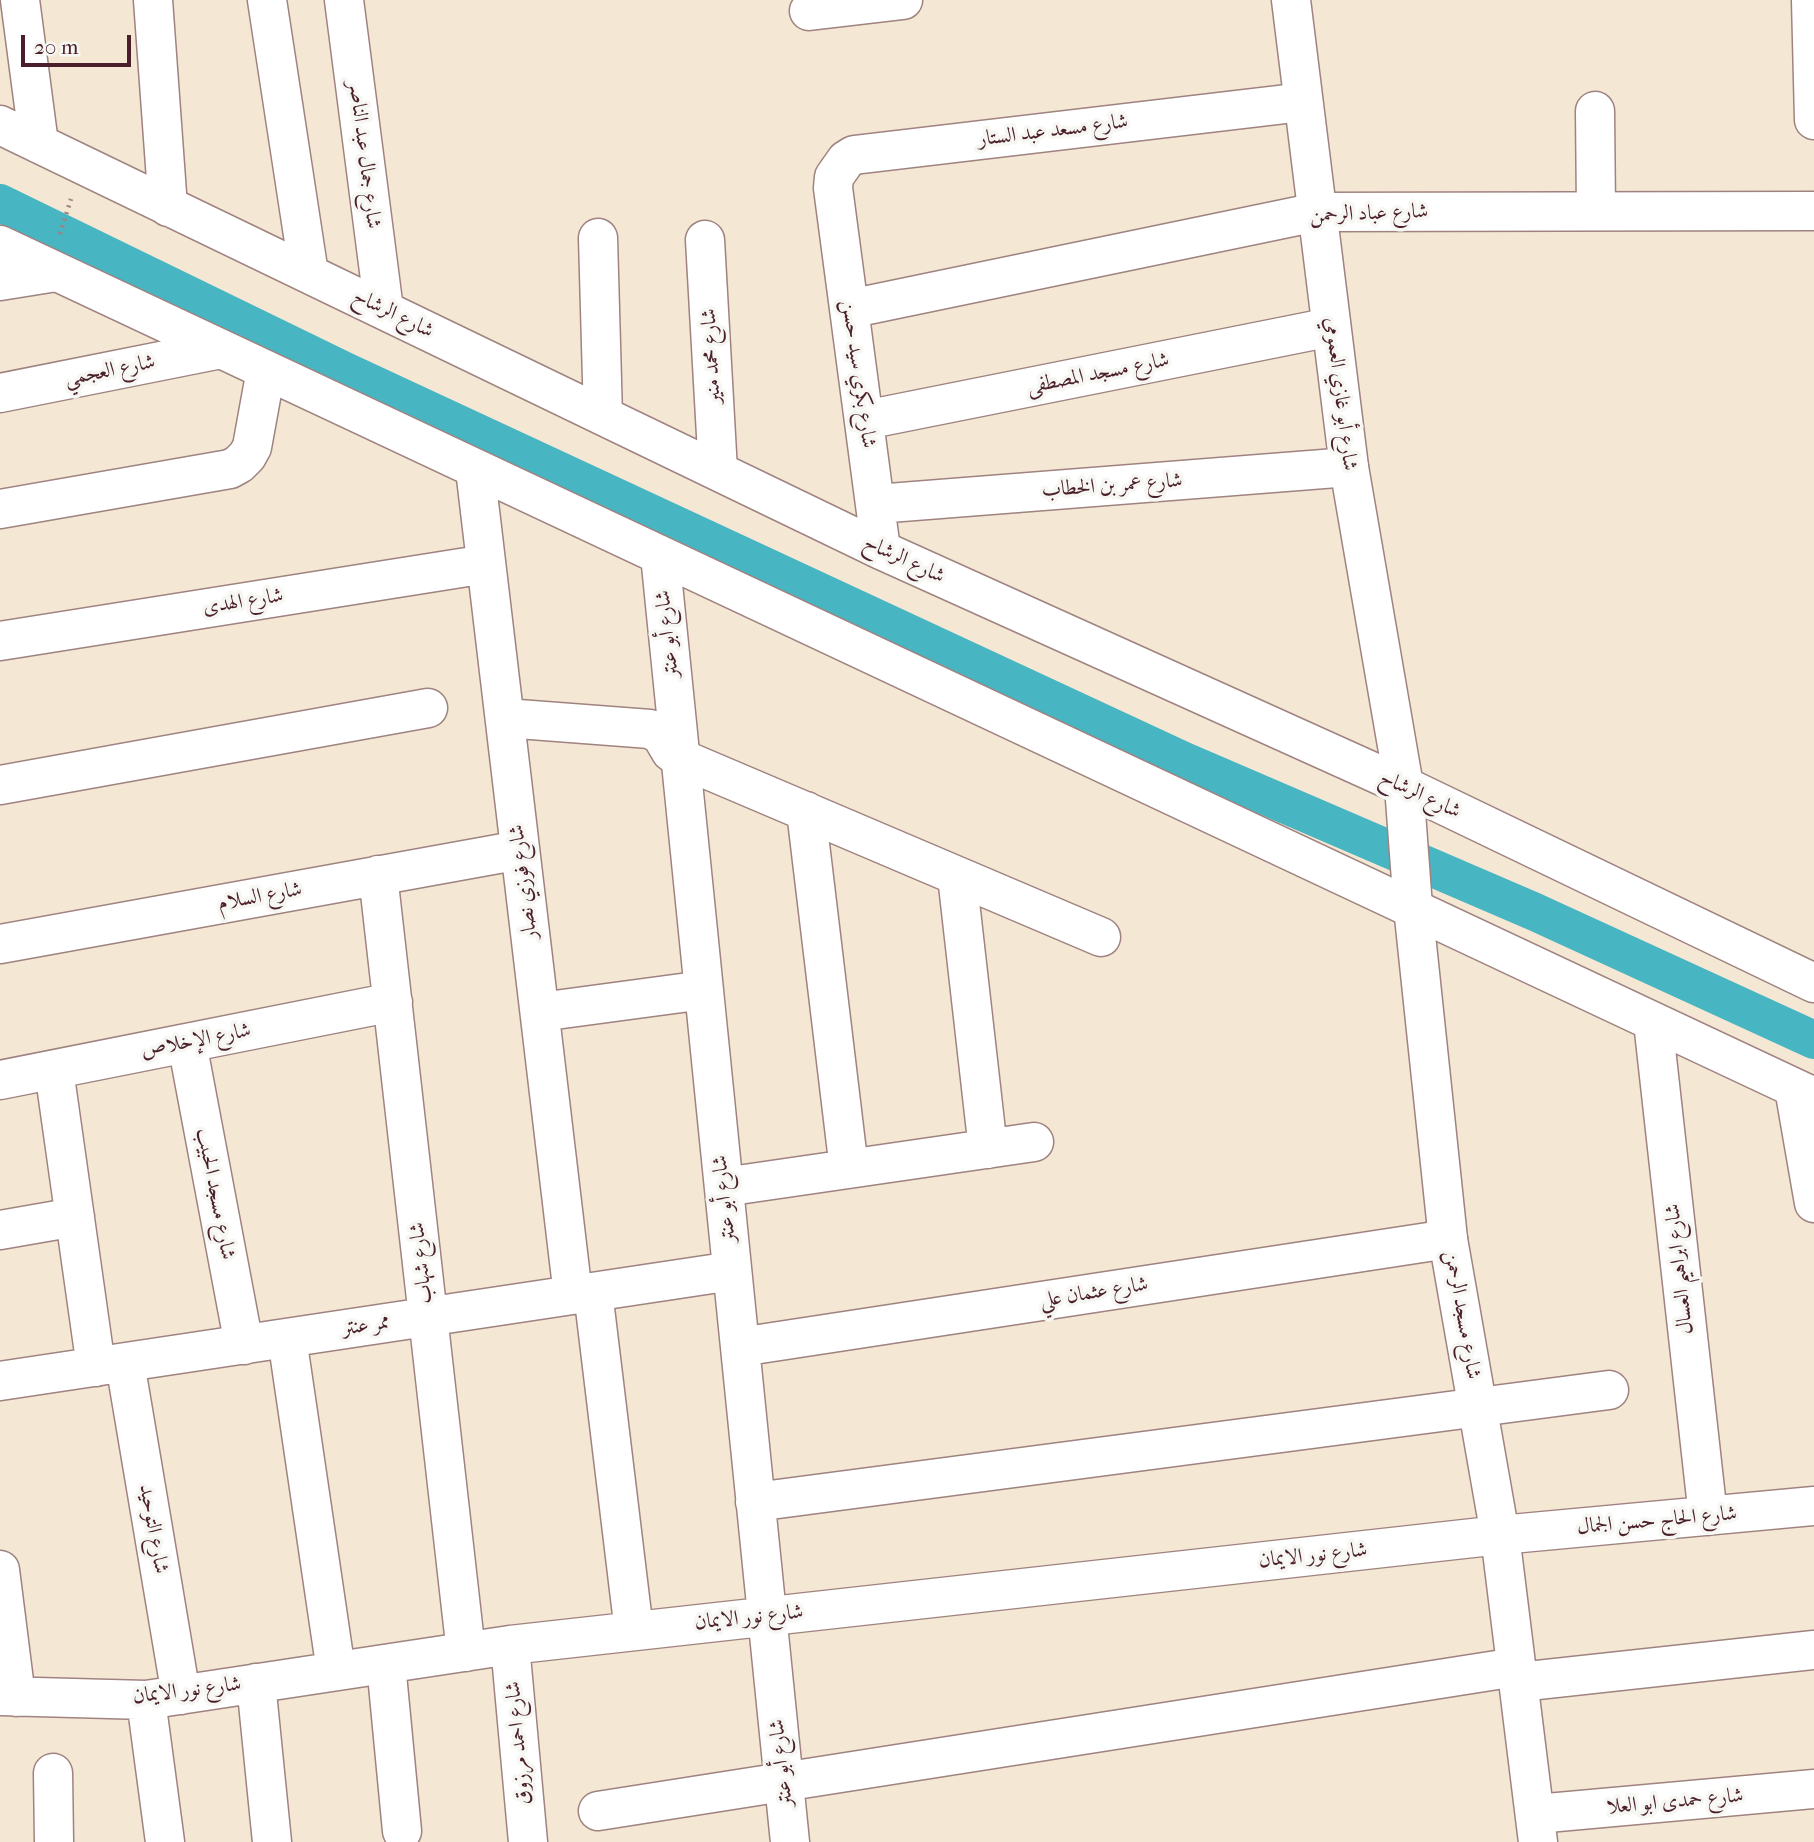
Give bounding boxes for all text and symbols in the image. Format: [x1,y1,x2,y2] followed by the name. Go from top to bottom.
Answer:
[24,21,135,65] scale bar
[34,35,78,59] text: 20 m
[342,80,386,230] street label: شارع جمال عبد الناصر
[976,109,1130,153] street label: شارع مسعد عبد الستار
[1309,199,1429,229] street label: شارع عباد الرحمن
[348,284,438,344] street label: شارع الرشاح
[835,298,881,450] street label: شارع بكري سيد حسن
[697,308,727,404] street label: شارع محمد منير
[1318,316,1362,472] street label: شارع أبو غازي العمومي
[1025,348,1171,400] street label: شارع مسجد المصطفى
[63,350,157,392] street label: شارع العجمي
[1041,469,1183,503] street label: شارع عمر بن الخطاب
[859,530,949,590] street label: شارع الرشاح
[201,583,285,621] street label: شارع الهدى
[651,589,685,679] street label: شارع أبو عنتر
[1375,765,1465,825] street label: شارع الرشاح
[504,823,544,941] street label: شارع فوزي نصار
[216,877,304,917] street label: شارع السلام
[139,1018,253,1064] street label: شارع الإخلاص
[190,1126,240,1262] street label: شارع مسجد الحبيب
[708,1154,742,1244] street label: شارع أبو عنتر
[1661,1202,1699,1336] street label: شارع ابراهيم العسال
[405,1221,439,1305] street label: شارع شهاب
[1438,1249,1486,1381] street label: شارع مسجد الرحمن
[1038,1272,1150,1314] street label: شارع عثمان علي
[340,1310,392,1342] street label: ممر عنتر
[133,1482,173,1576] street label: شارع التوحيد
[1576,1501,1738,1541] street label: شارع الحاج حسن الجمال
[1257,1538,1369,1574] street label: شارع نور الايمان
[693,1600,805,1636] street label: شارع نور الايمان
[131,1672,243,1710] street label: شارع نور الايمان
[501,1680,537,1806] street label: شارع احمد مرزوق
[765,1718,799,1808] street label: شارع أبو عنتر
[1605,1783,1745,1821] street label: شارع حمدى ابو العلا

